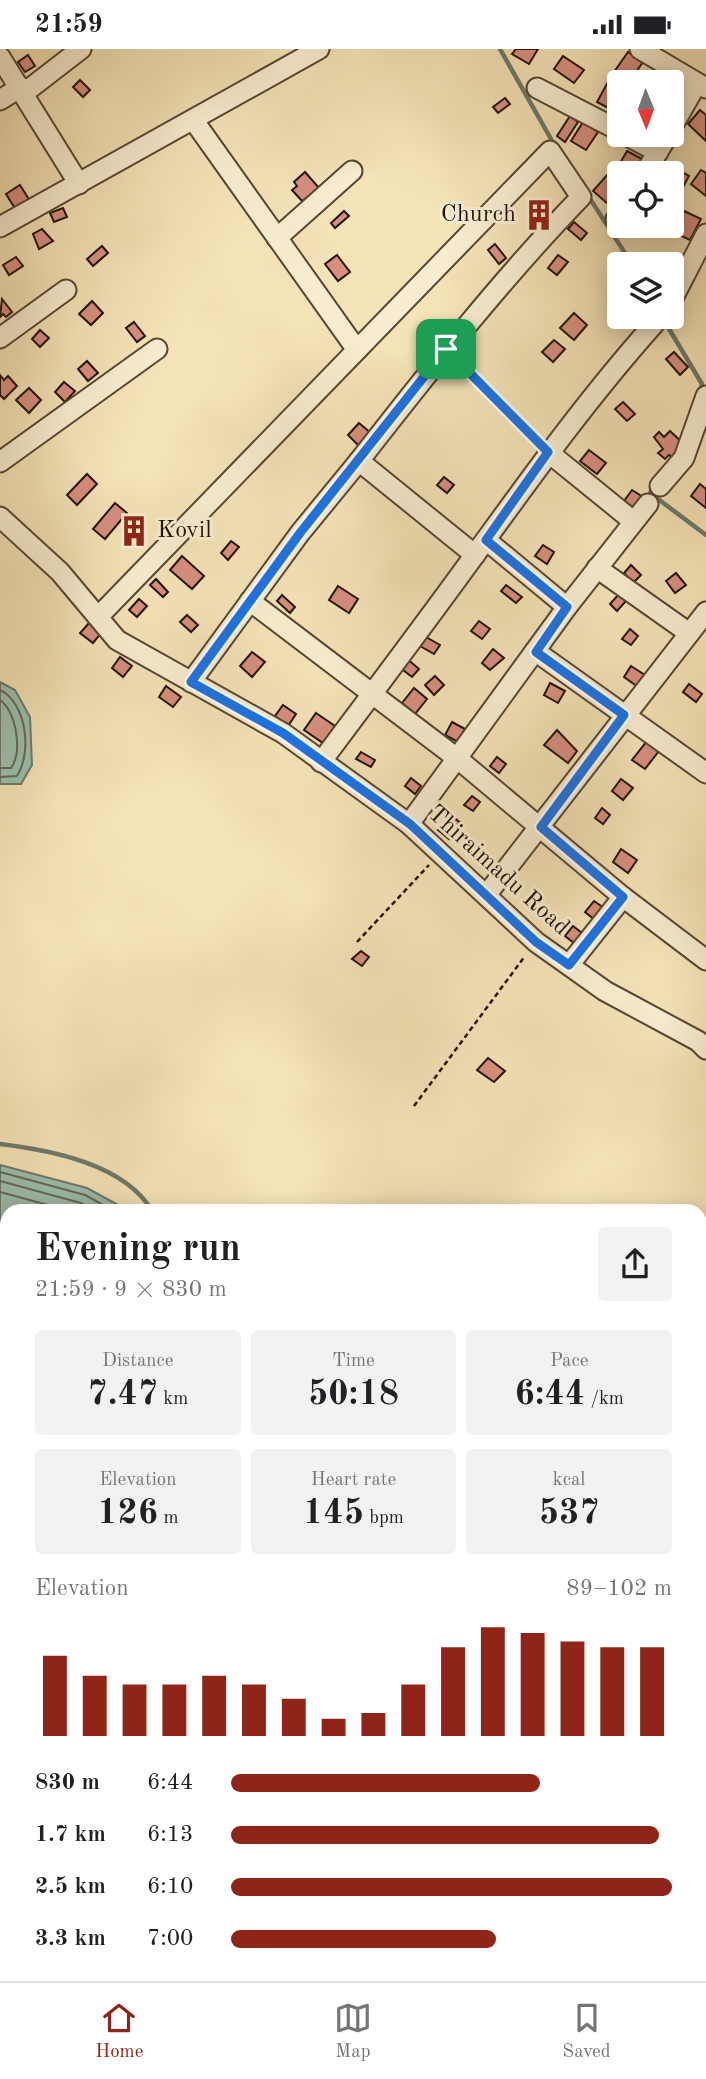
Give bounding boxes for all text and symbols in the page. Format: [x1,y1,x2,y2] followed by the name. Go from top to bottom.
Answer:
[35,12,103,38] text: 21:59
[607,70,684,147] north arrow
[607,70,684,329] map controls
[607,161,684,238] button: locate
[522,198,556,232] building icon: Church
[441,203,516,227] place label: Church
[607,252,684,329] button: layers
[416,319,476,379] pin
[427,330,465,368] icon: arrive
[117,514,151,548] building icon: Kovil
[157,519,212,543] place label: Kovil
[423,801,573,941] street label: Thiraimadu Road
[598,1227,672,1301] button: share
[35,1231,241,1269] text: Evening run
[35,1278,227,1301] text: 21:59 · 9 × 830 m
[102,1352,174,1371] text: Distance
[332,1352,375,1371] text: Time
[550,1352,588,1371] text: Pace
[87,1377,158,1412] text: 7.47
[308,1377,399,1412] text: 50:18
[514,1377,585,1412] text: 6:44
[158,1390,188,1409] text: km
[585,1390,624,1409] text: /km
[99,1471,176,1490] text: Elevation
[311,1471,396,1490] text: Heart rate
[553,1471,586,1490] text: kcal
[97,1496,158,1531] text: 126
[303,1496,364,1531] text: 145
[539,1496,600,1531] text: 537
[158,1509,178,1528] text: m
[364,1509,404,1528] text: bpm
[35,1577,129,1600] text: Elevation
[566,1577,672,1600] text: 89–102 m
[35,1771,100,1794] text: 830 m
[147,1771,193,1794] text: 6:44
[35,1823,106,1846] text: 1.7 km
[147,1823,193,1846] text: 6:13
[35,1875,106,1898] text: 2.5 km
[147,1875,193,1898] text: 6:10
[35,1927,106,1950] text: 3.3 km
[147,1927,193,1950] text: 7:00
[95,1999,143,2064] tab: Home
[334,1999,372,2064] tab: Map
[562,1999,611,2064] tab: Saved

